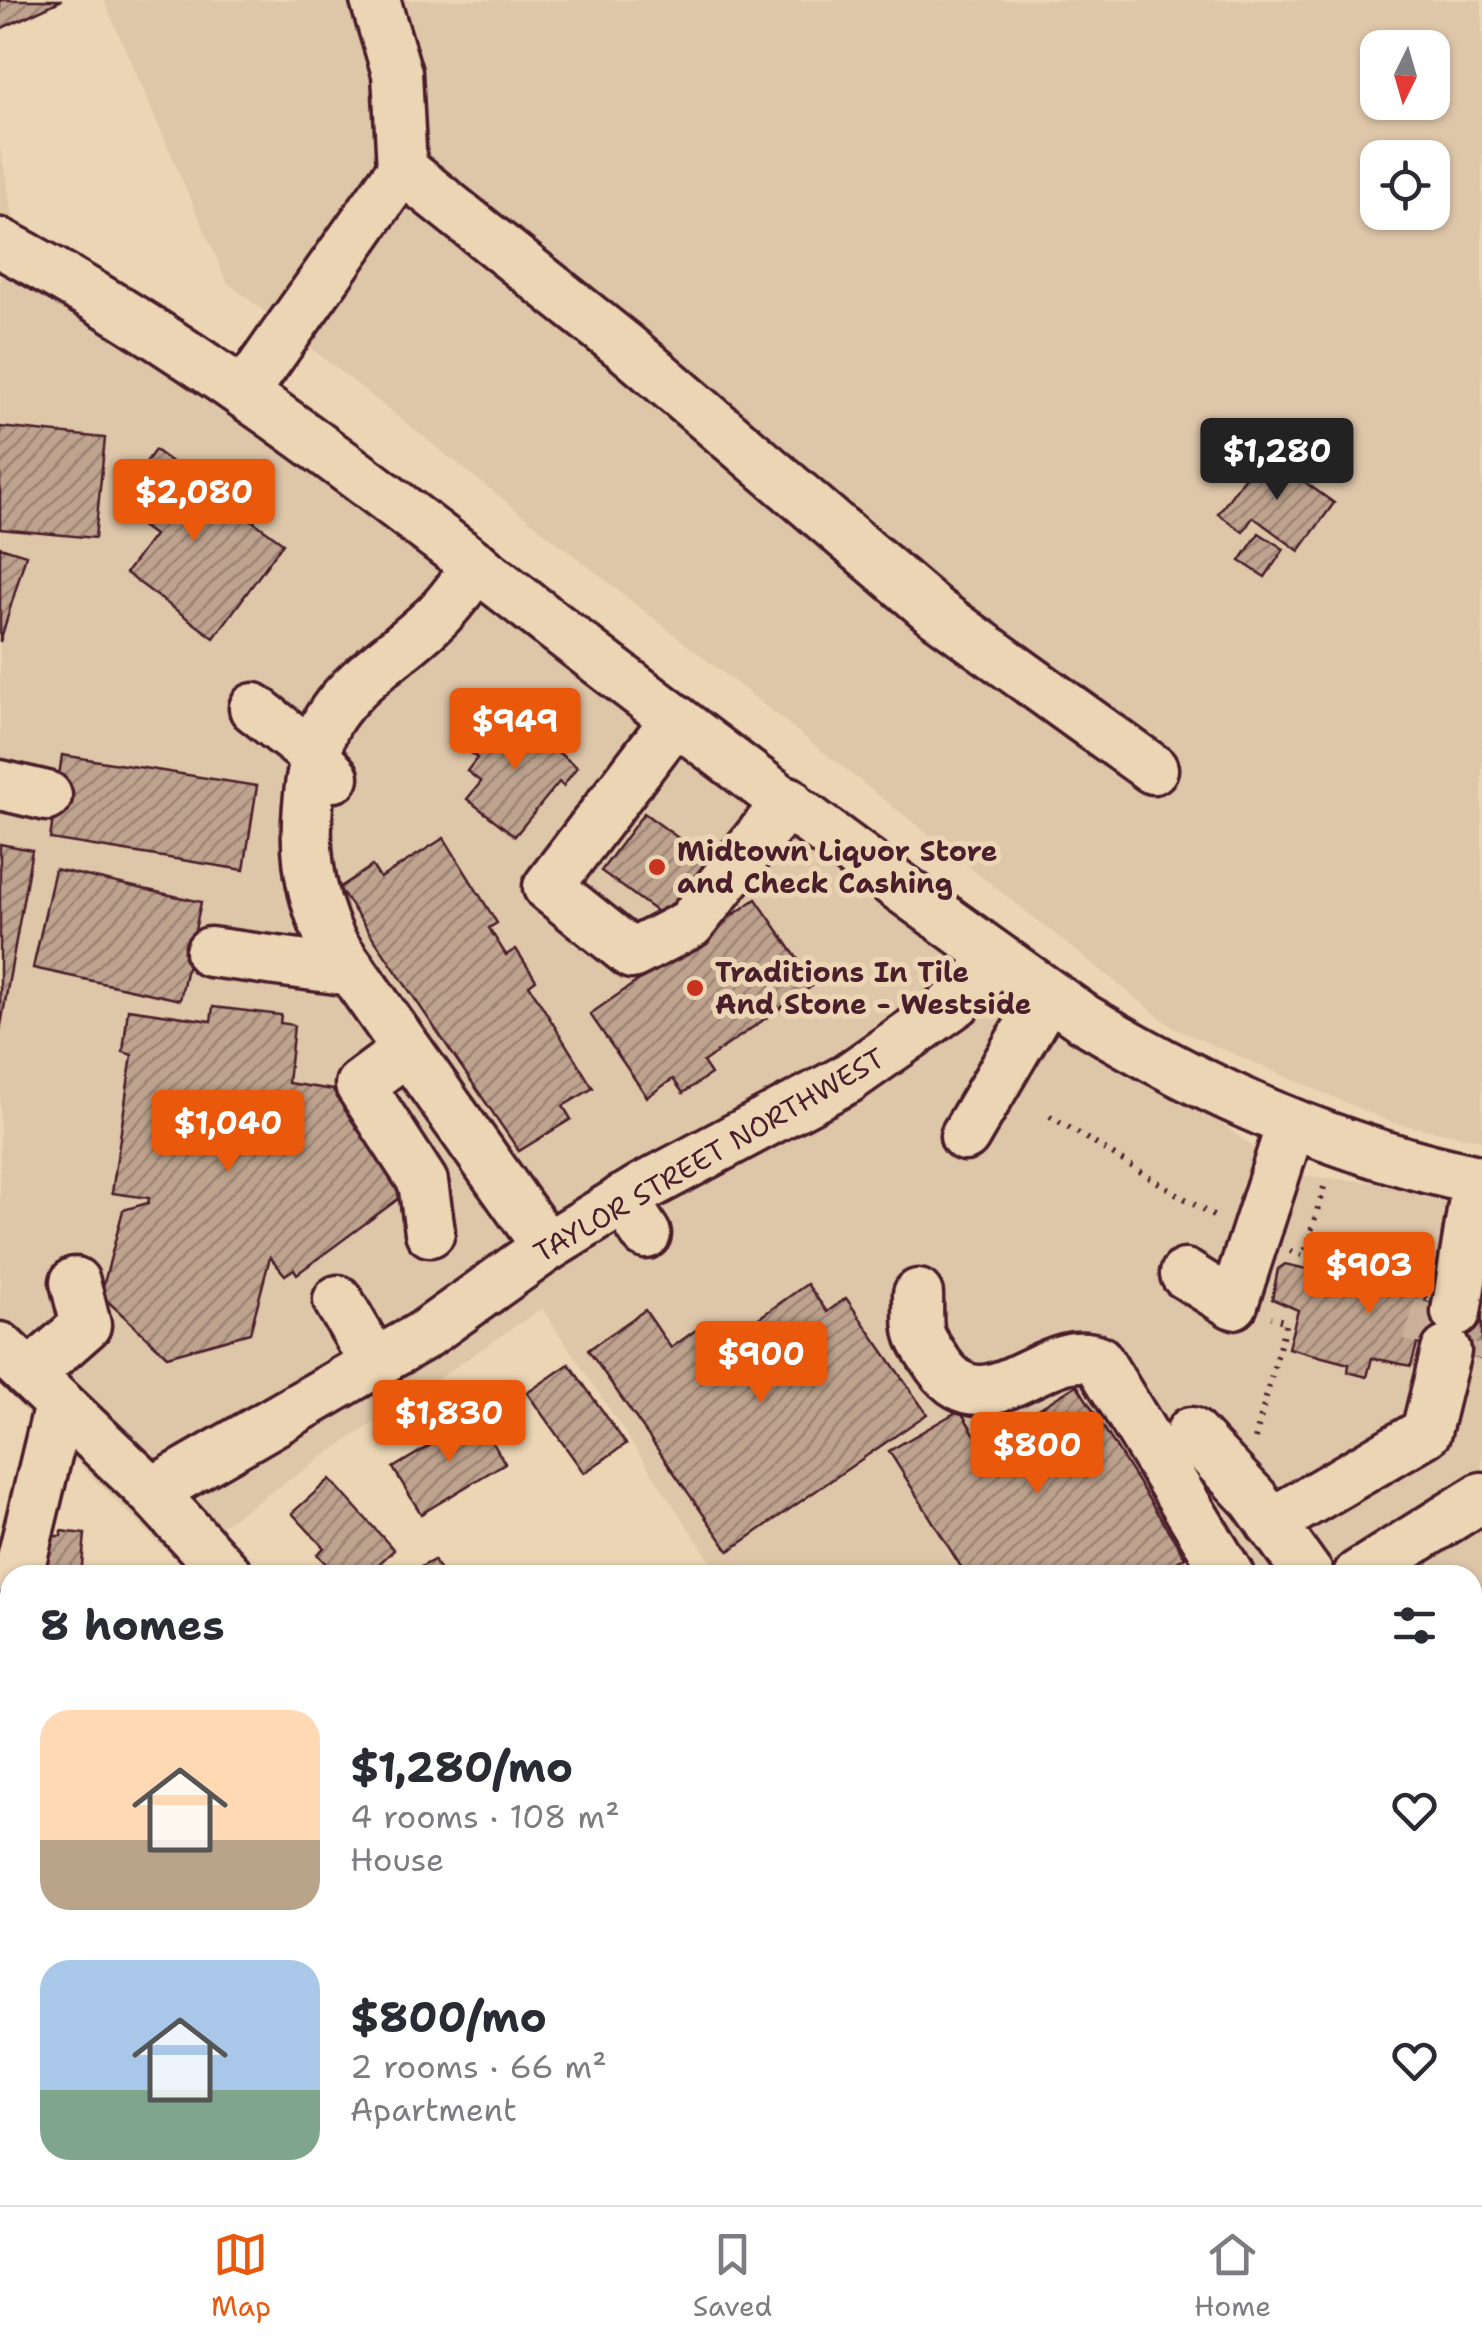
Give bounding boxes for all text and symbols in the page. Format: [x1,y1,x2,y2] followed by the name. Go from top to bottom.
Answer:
[1360,30,1450,120] north arrow
[1360,30,1450,230] map controls
[1360,140,1450,230] button: locate
[1196,418,1358,503] pin: $1,280
[1222,429,1332,472] text: $1,280
[113,459,275,544] pin: $2,080
[135,470,253,513] text: $2,080
[456,688,574,773] pin: $949
[472,699,558,742] text: $949
[677,832,998,902] place label: Midtown Liquor Store and Check Cashing
[646,856,668,878] marker: Midtown Liquor Store and Check Cashing
[715,953,1032,1023] place label: Traditions In Tile And Stone - Westside
[684,977,706,999] marker: Traditions In Tile And Stone - Westside
[527,1039,891,1271] street label: TAYLOR STREET NORTHWEST
[147,1090,309,1175] pin: $1,040
[174,1101,282,1144] text: $1,040
[1310,1232,1428,1317] pin: $903
[1326,1243,1413,1286] text: $903
[702,1321,820,1406] pin: $900
[717,1332,805,1375] text: $900
[368,1380,530,1465] pin: $1,830
[395,1391,503,1434] text: $1,830
[978,1412,1096,1497] pin: $800
[992,1423,1082,1466] text: $800
[40,1597,225,1653] text: 8 homes
[1387,1598,1442,1653] icon: filters
[350,1739,573,1795] text: $1,280/mo
[120,1750,240,1870] icon: home
[1387,1783,1442,1838] icon: heart
[350,1795,620,1838] text: 4 rooms · 108 m²
[350,1838,444,1881] text: House
[350,1989,547,2045] text: $800/mo
[120,2000,240,2120] icon: home
[1387,2033,1442,2088] icon: heart
[350,2045,607,2088] text: 2 rooms · 66 m²
[350,2088,517,2131] text: Apartment
[211,2227,271,2325] tab: Map
[693,2227,772,2325] tab: Saved
[1194,2227,1271,2325] tab: Home

